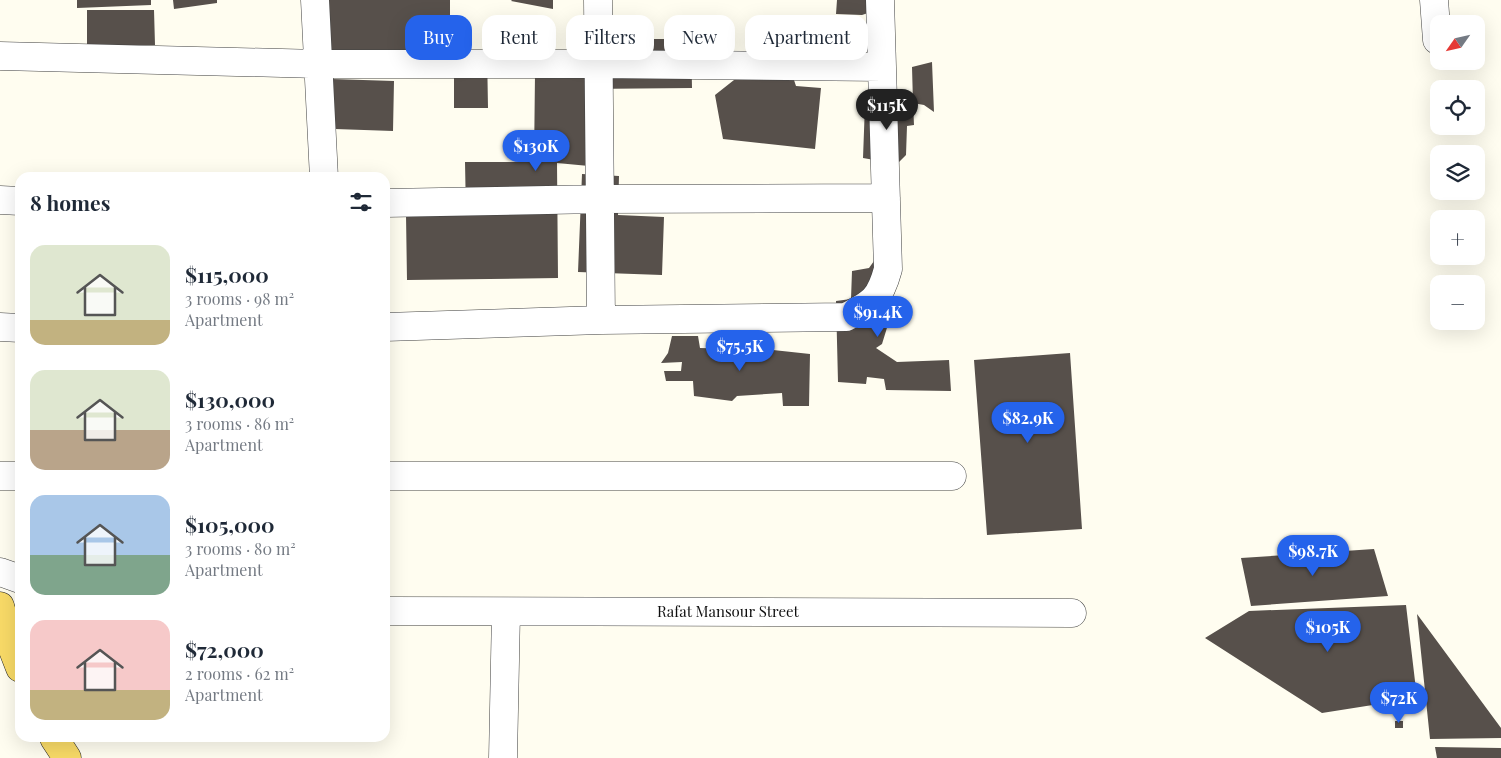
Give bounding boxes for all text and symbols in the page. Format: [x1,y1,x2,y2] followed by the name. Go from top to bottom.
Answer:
[405,15,472,60] chip: Buy
[482,15,556,60] chip: Rent
[566,15,654,60] chip: Filters
[664,15,735,60] chip: New
[745,15,868,60] chip: Apartment
[1430,15,1485,70] north arrow
[1430,15,1485,330] map controls
[1430,80,1485,135] button: locate
[852,88,922,131] pin: $115K
[867,94,907,115] text: $115K
[501,130,571,172] pin: $130K
[514,135,558,156] text: $130K
[1430,145,1485,200] button: layers
[30,188,110,216] text: 8 homes
[347,188,375,216] icon: filters
[1430,210,1485,265] button: +
[185,260,269,288] text: $115,000
[70,265,130,325] icon: home
[1430,275,1485,330] button: −
[185,288,294,309] text: 3 rooms · 98 m²
[837,296,919,338] pin: $91.4K
[854,301,902,322] text: $91.4K
[185,309,263,330] text: Apartment
[699,330,781,372] pin: $75.5K
[717,335,763,356] text: $75.5K
[185,385,275,413] text: $130,000
[70,390,130,450] icon: home
[987,402,1069,444] pin: $82.9K
[1003,407,1054,428] text: $82.9K
[185,413,294,434] text: 3 rooms · 86 m²
[185,434,263,455] text: Apartment
[185,510,275,538] text: $105,000
[70,515,130,575] icon: home
[1272,534,1354,577] pin: $98.7K
[185,538,296,559] text: 3 rooms · 80 m²
[1288,540,1338,561] text: $98.7K
[185,559,263,580] text: Apartment
[657,601,800,621] street label: Rafat Mansour Street
[1293,610,1363,653] pin: $105K
[1306,616,1350,637] text: $105K
[185,635,264,663] text: $72,000
[70,640,130,700] icon: home
[185,663,294,684] text: 2 rooms · 62 m²
[1369,682,1429,724] pin: $72K
[185,684,263,705] text: Apartment
[1381,687,1417,708] text: $72K

